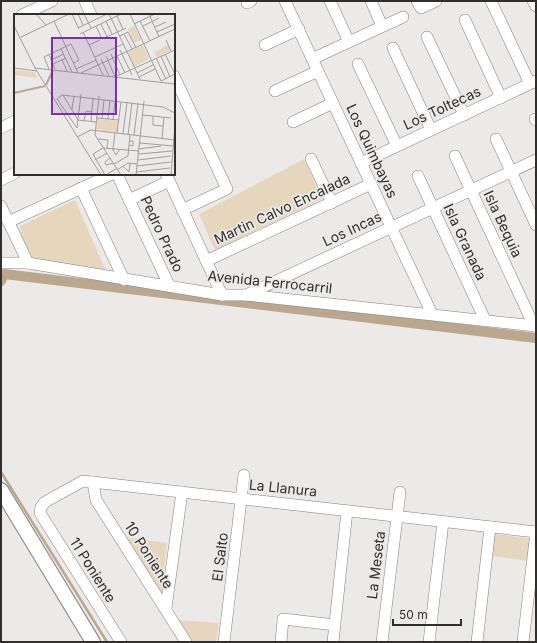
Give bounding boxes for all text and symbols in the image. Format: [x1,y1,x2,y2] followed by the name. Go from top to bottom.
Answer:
[14,14,175,175] inset map
[400,82,483,133] street label: Los Toltecas
[343,101,402,200] street label: Los Quimbayas
[211,170,352,248] street label: Martin Calvo Encalada
[481,188,526,260] street label: Isla Bequia
[137,193,187,275] street label: Pedro Prado
[440,201,491,283] street label: Isla Granada
[320,208,384,250] street label: Los Incas
[207,267,333,296] street label: Avenida Ferrocarril
[248,475,318,500] street label: La Llanura
[121,518,177,591] street label: 10 Poniente
[363,530,388,600] street label: La Meseta
[208,532,231,582] street label: El Salto
[67,534,120,605] street label: 11 Poniente
[393,601,461,627] scale bar
[399,607,428,622] text: 50 m

